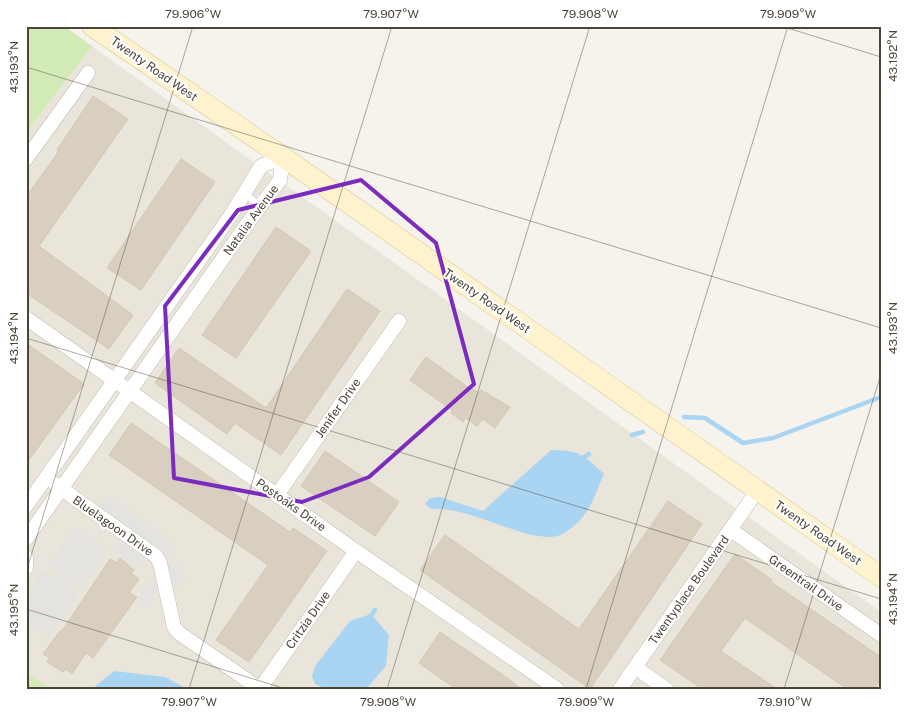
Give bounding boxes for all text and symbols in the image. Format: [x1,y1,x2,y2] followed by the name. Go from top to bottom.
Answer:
[165,7,222,21] text: 79.906°W
[363,7,420,21] text: 79.907°W
[562,7,619,21] text: 79.908°W
[760,7,817,21] text: 79.909°W
[886,30,900,82] text: 43.192°N
[108,34,200,104] street label: Twenty Road West
[7,41,21,93] text: 43.193°N
[221,182,281,258] street label: Natalia Avenue
[441,266,533,336] street label: Twenty Road West
[886,302,900,354] text: 43.193°N
[7,312,21,364] text: 43.194°N
[312,376,364,440] street label: Jenifer Drive
[253,476,329,534] street label: Postoaks Drive
[70,493,156,559] street label: Bluelagoon Drive
[772,498,864,568] street label: Twenty Road West
[646,533,732,647] street label: Twentyplace Boulevard
[766,552,846,614] street label: Greentrail Drive
[886,573,900,625] text: 43.194°N
[7,584,21,636] text: 43.195°N
[283,588,333,652] street label: Critzia Drive
[161,695,218,709] text: 79.907°W
[360,695,417,709] text: 79.908°W
[558,695,615,709] text: 79.909°W
[758,695,812,709] text: 79.910°W

